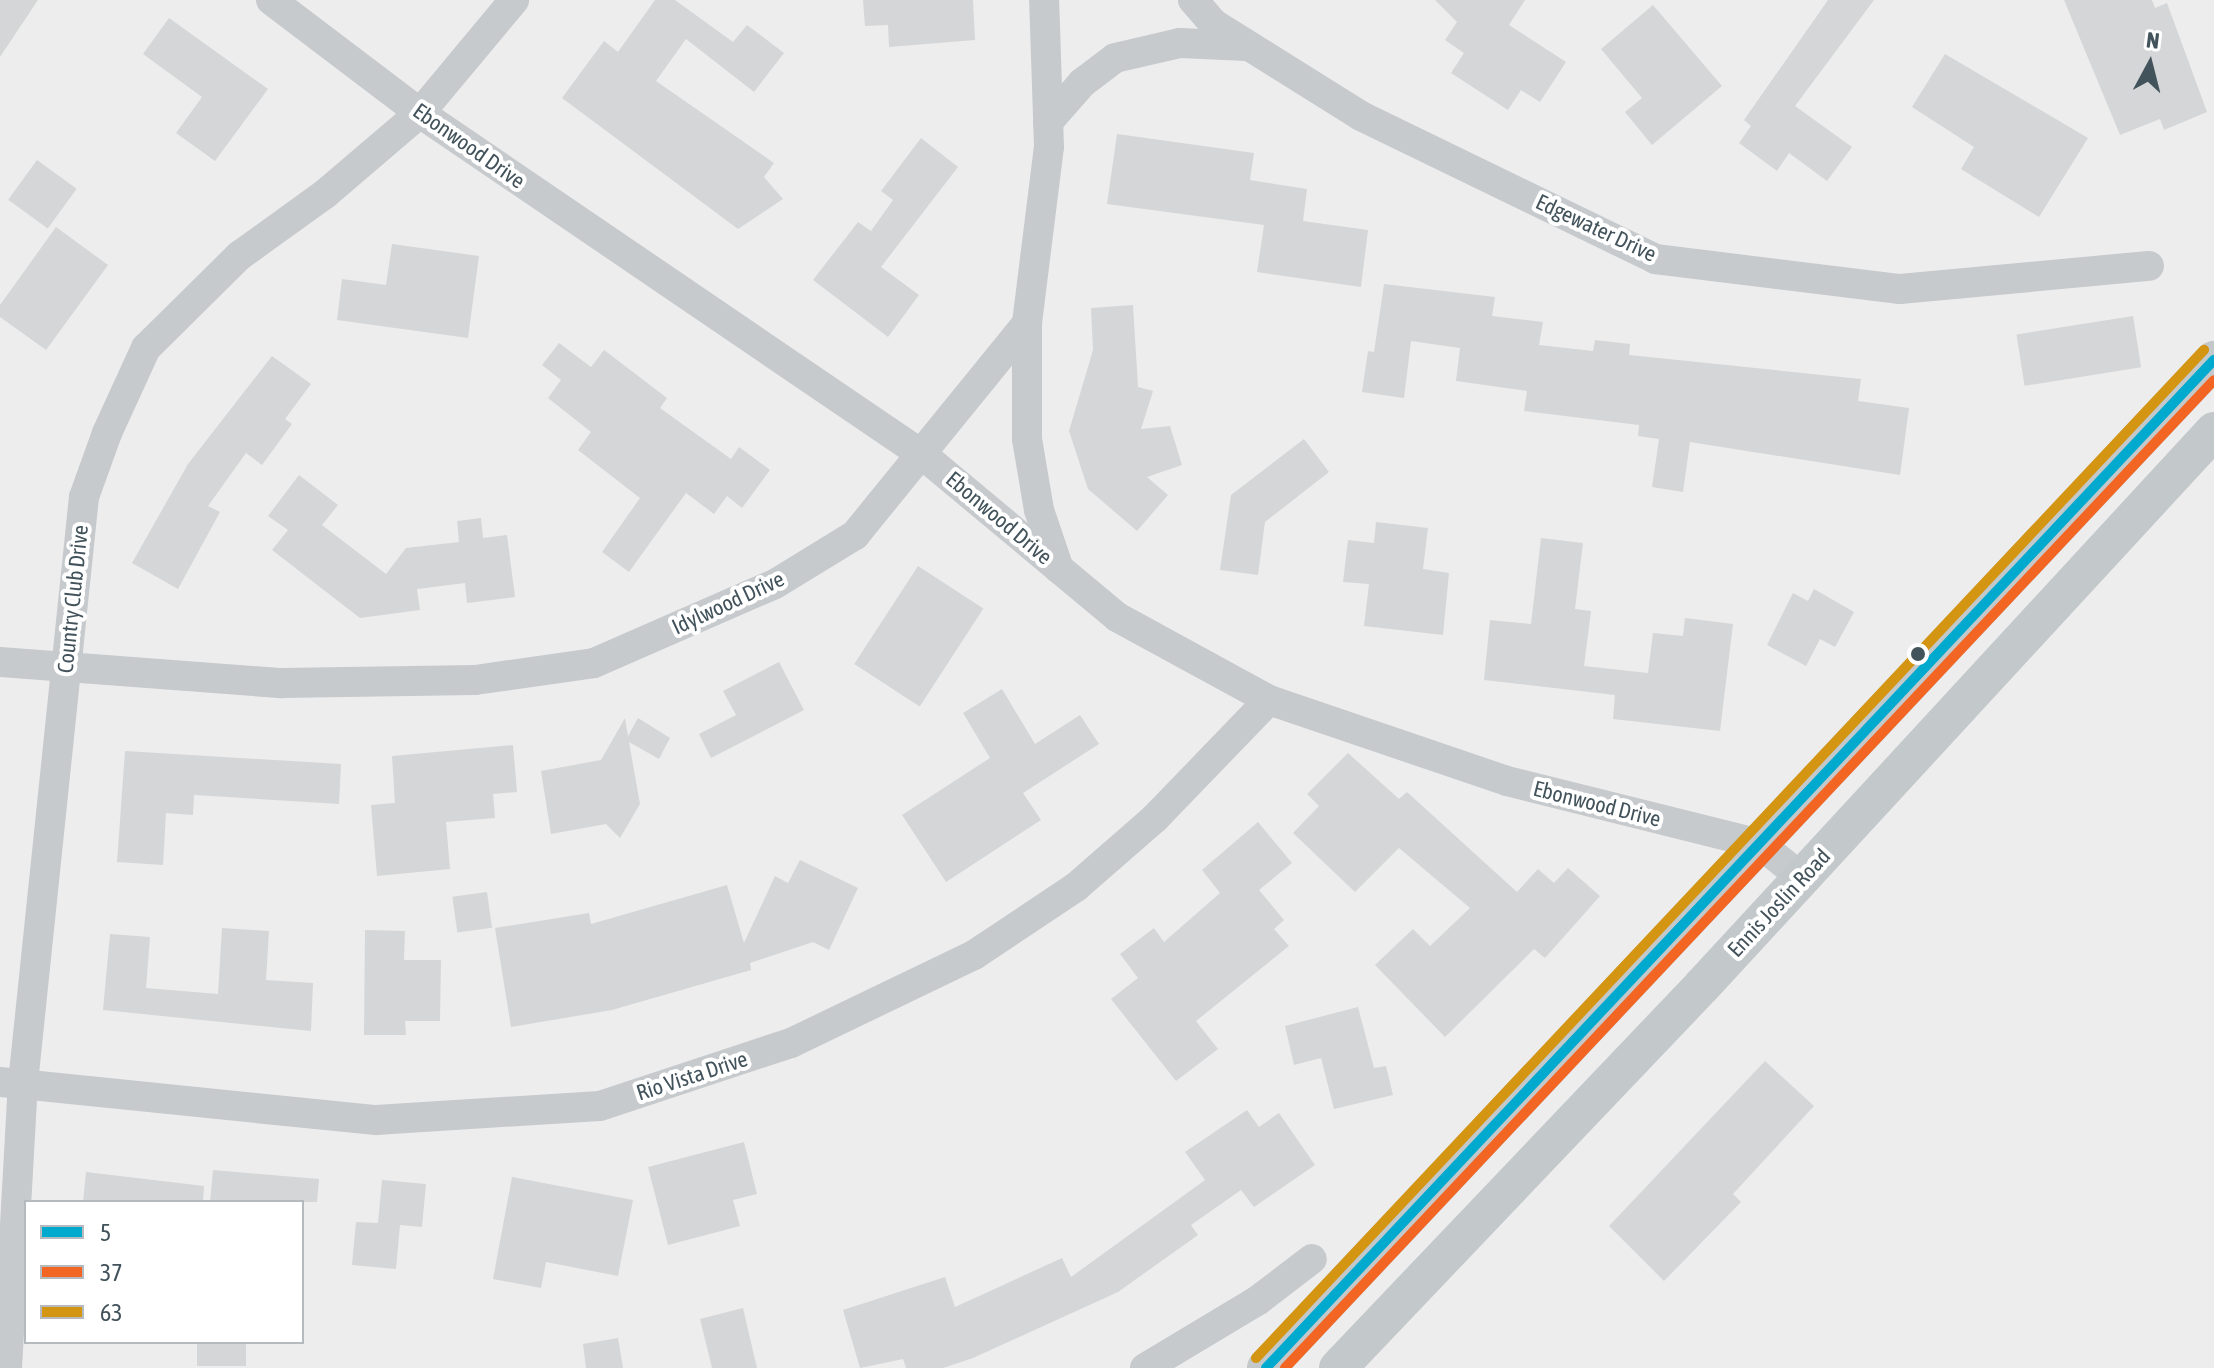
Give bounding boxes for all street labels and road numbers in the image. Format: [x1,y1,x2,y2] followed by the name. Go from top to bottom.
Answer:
[408,98,530,194] street label: Ebonwood Drive
[1531,189,1661,267] street label: Edgewater Drive
[941,466,1057,570] street label: Ebonwood Drive
[52,524,94,674] street label: Country Club Drive
[668,566,788,640] street label: Idylwood Drive
[1530,775,1664,833] street label: Ebonwood Drive
[1722,843,1836,963] street label: Ennis Joslin Road
[633,1046,751,1106] street label: Rio Vista Drive

